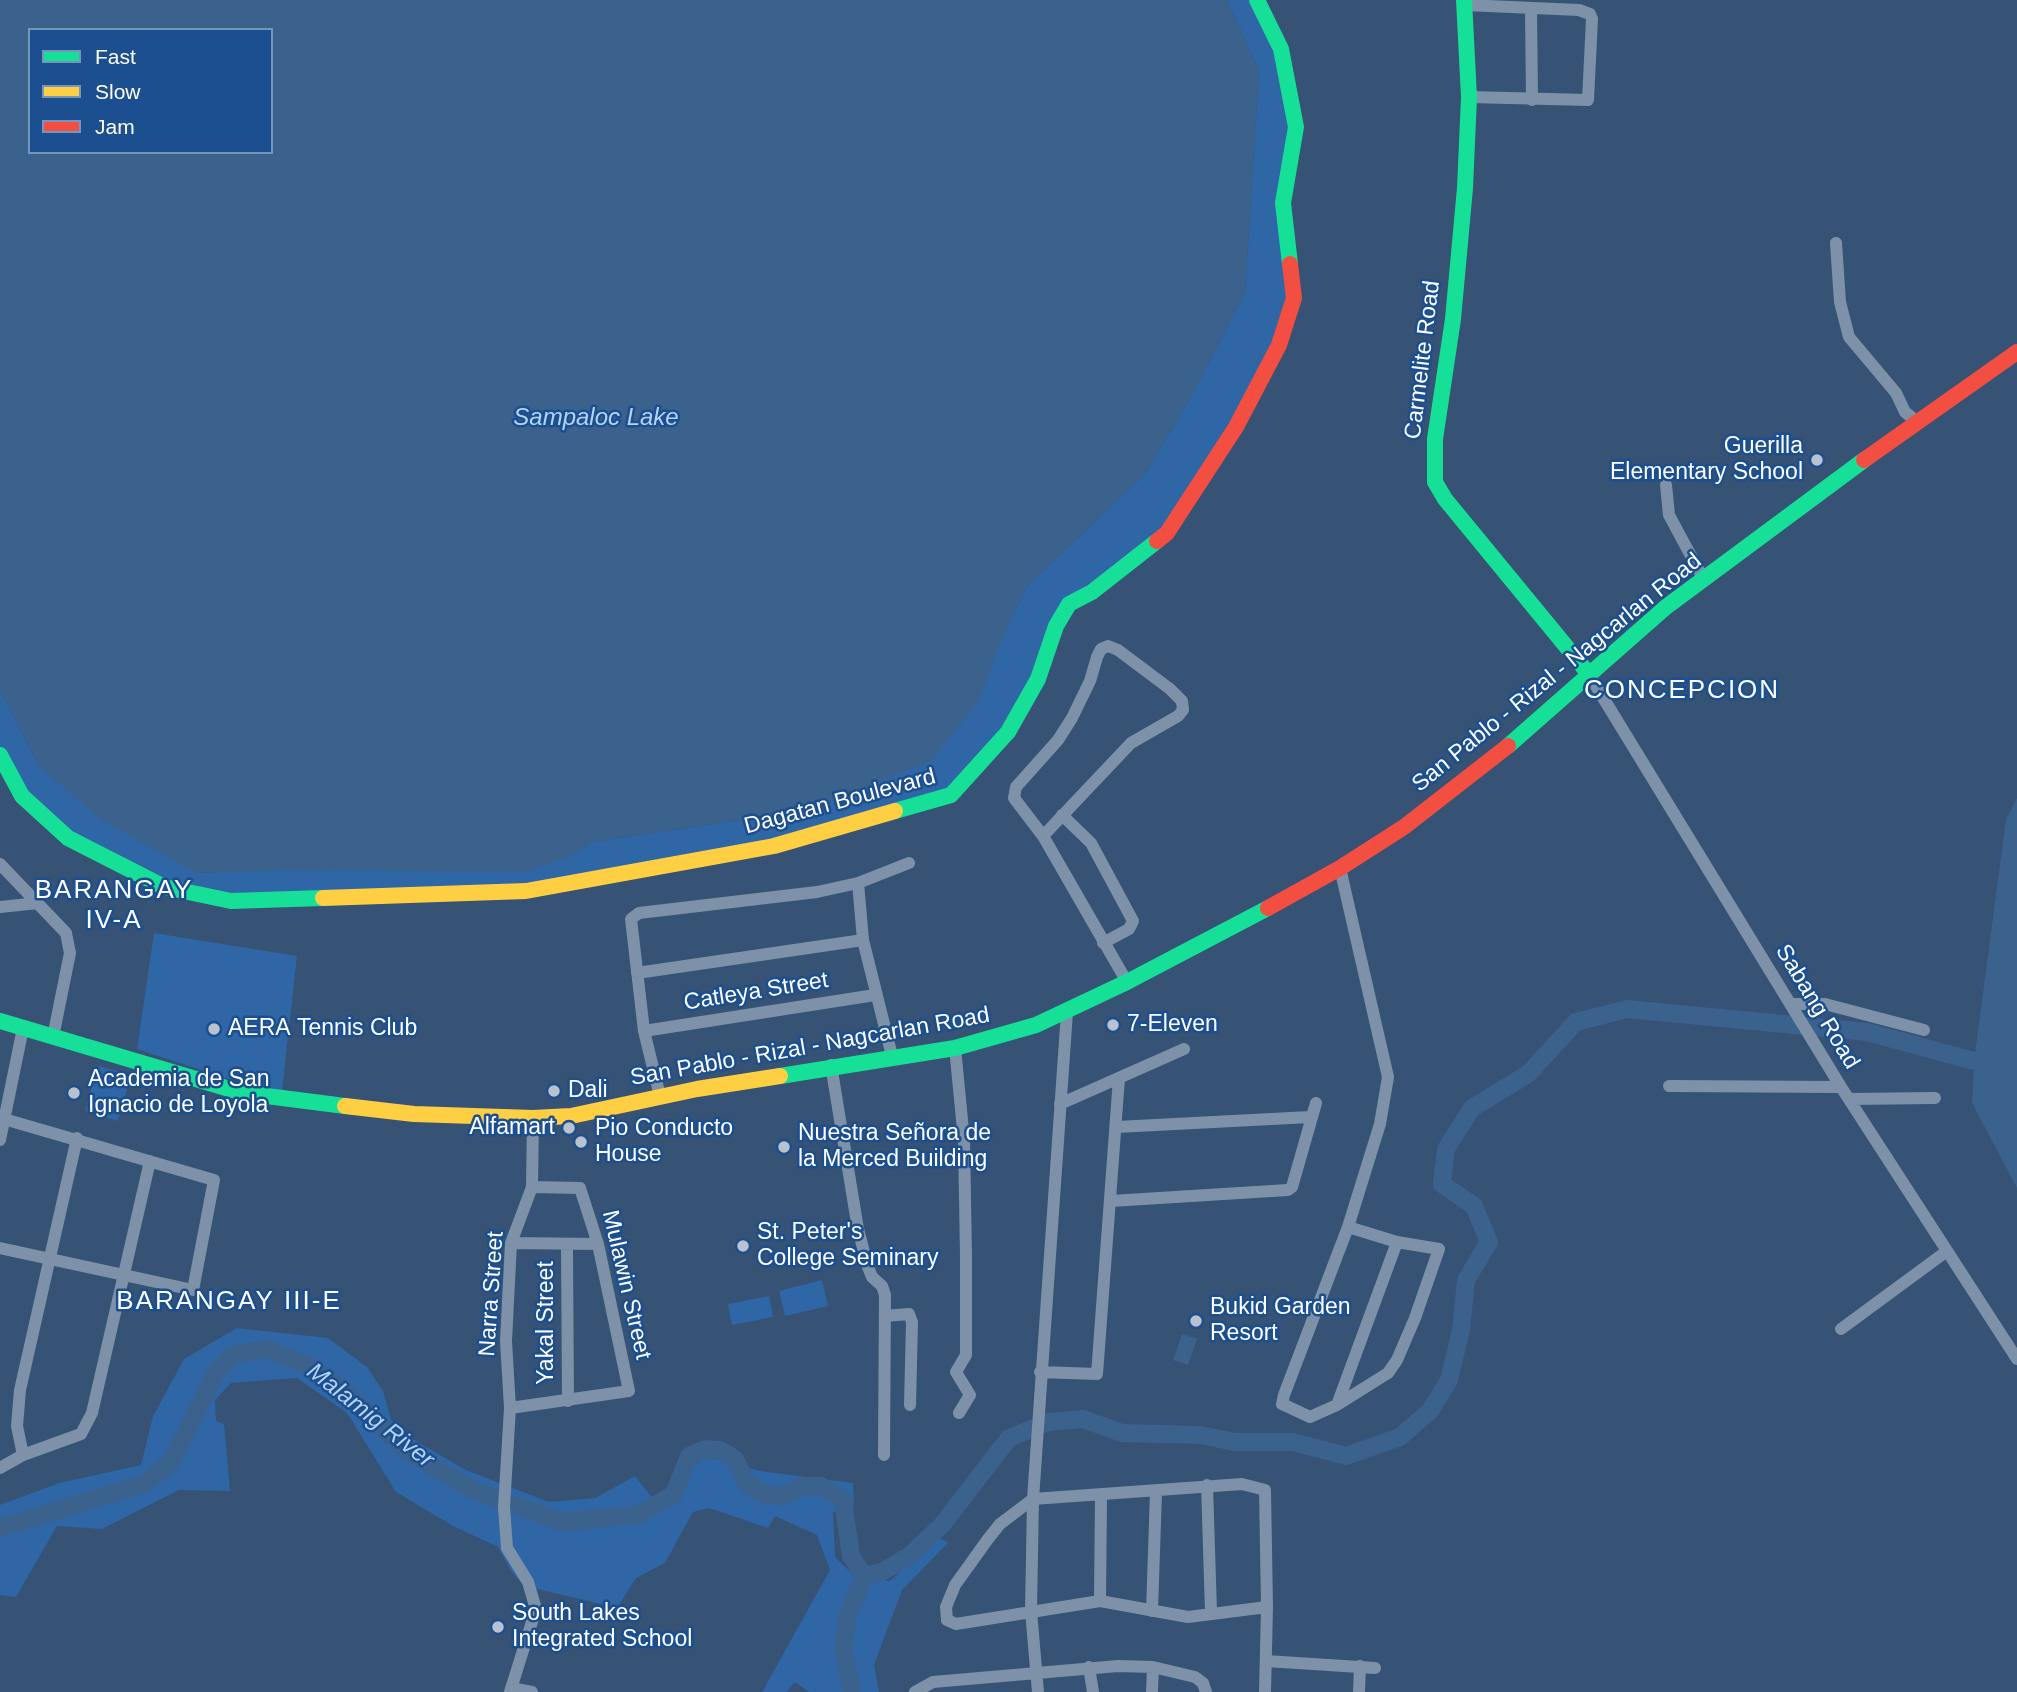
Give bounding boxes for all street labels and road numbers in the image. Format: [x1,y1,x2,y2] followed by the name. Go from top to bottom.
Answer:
[1400,279,1446,441] street label: Carmelite Road
[1407,548,1707,798] street label: San Pablo - Rizal - Nagcarlan Road
[741,763,939,841] street label: Dagatan Boulevard
[1769,940,1865,1074] street label: Sabang Road
[682,967,830,1017] street label: Catleya Street
[628,1002,992,1092] street label: San Pablo - Rizal - Nagcarlan Road
[595,1208,657,1362] street label: Mulawin Street
[474,1231,510,1357] street label: Narra Street
[533,1261,561,1385] street label: Yakal Street

